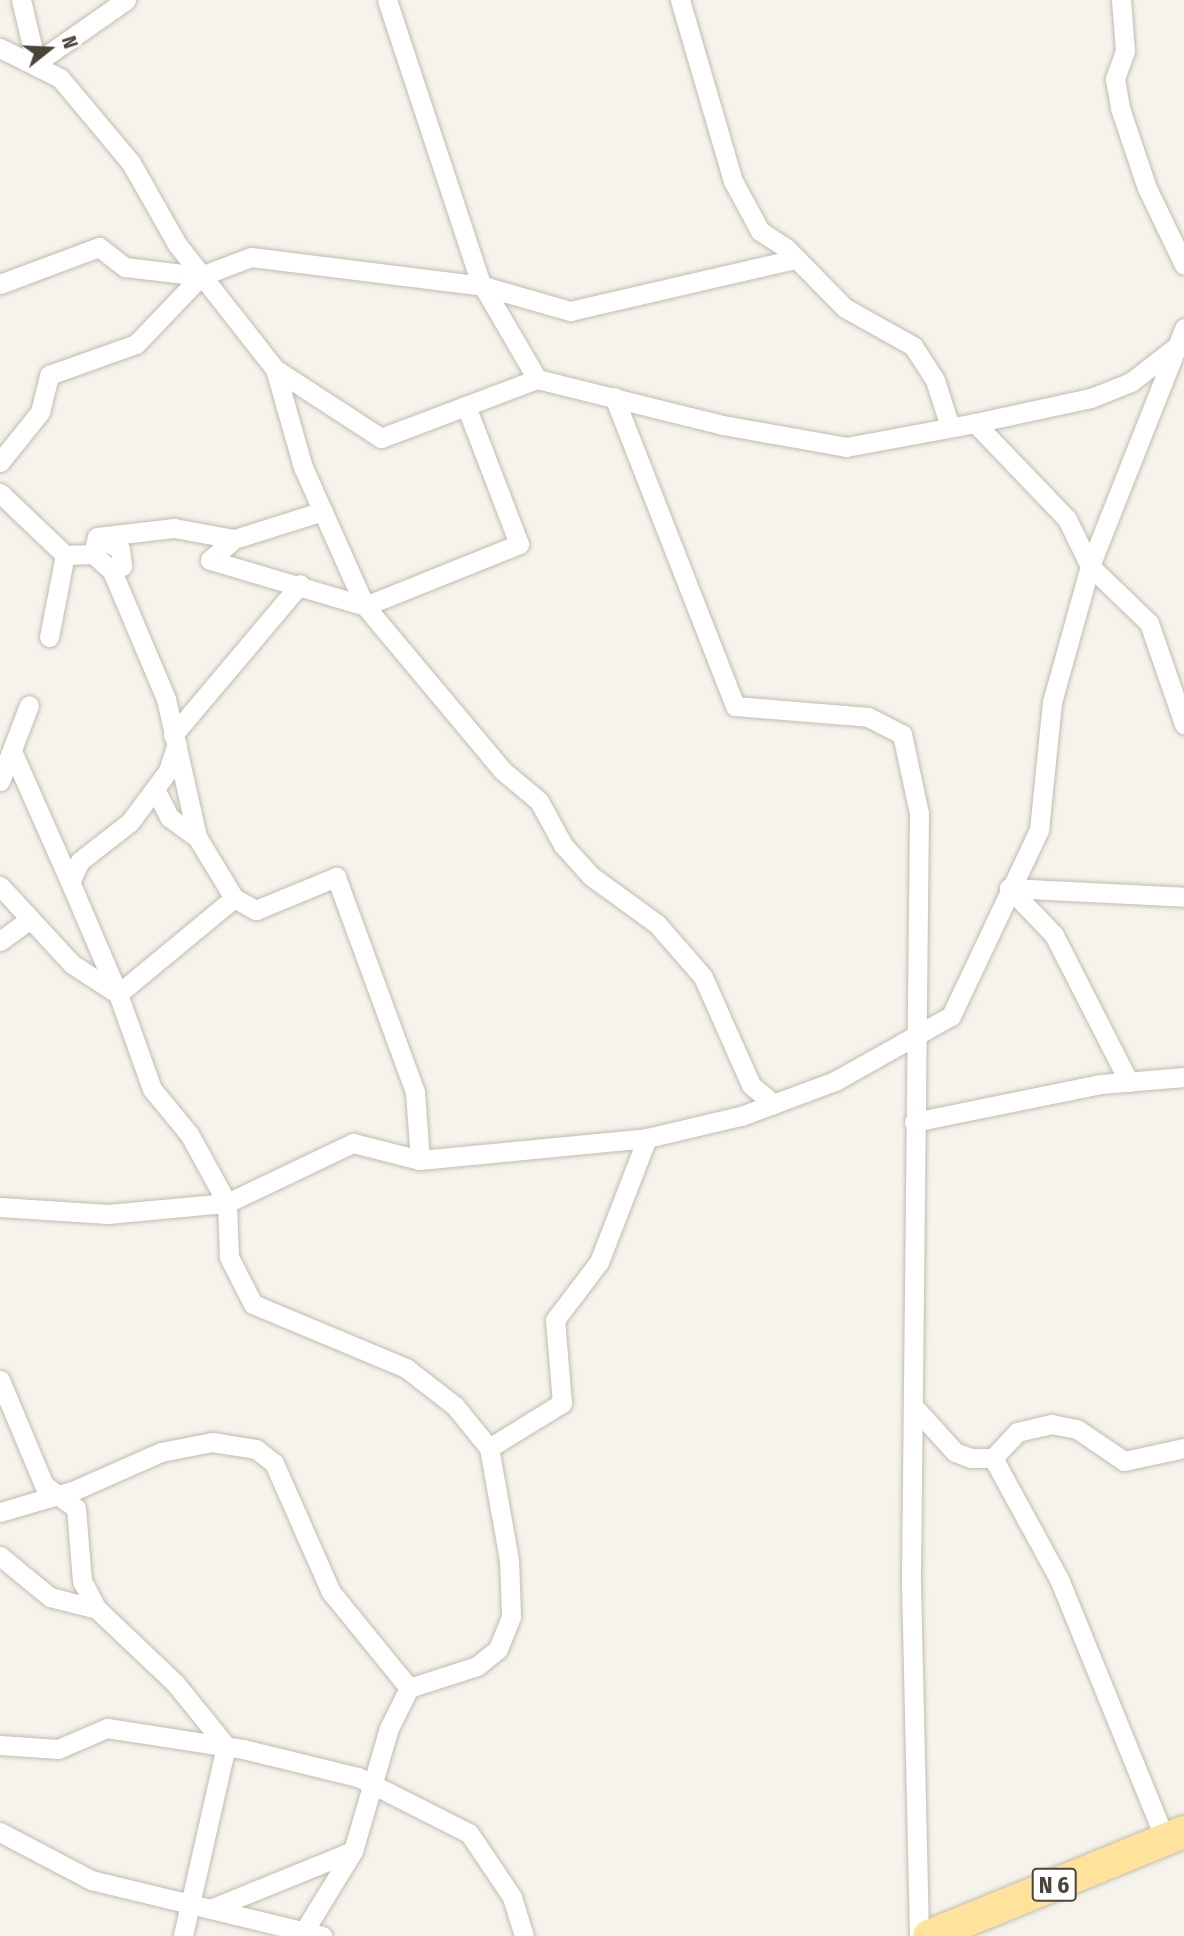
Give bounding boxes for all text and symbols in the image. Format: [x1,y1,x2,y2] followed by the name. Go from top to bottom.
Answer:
[14,14,84,84] north arrow
[57,33,82,51] text: N
[1031,1866,1077,1904] road number: N 6

